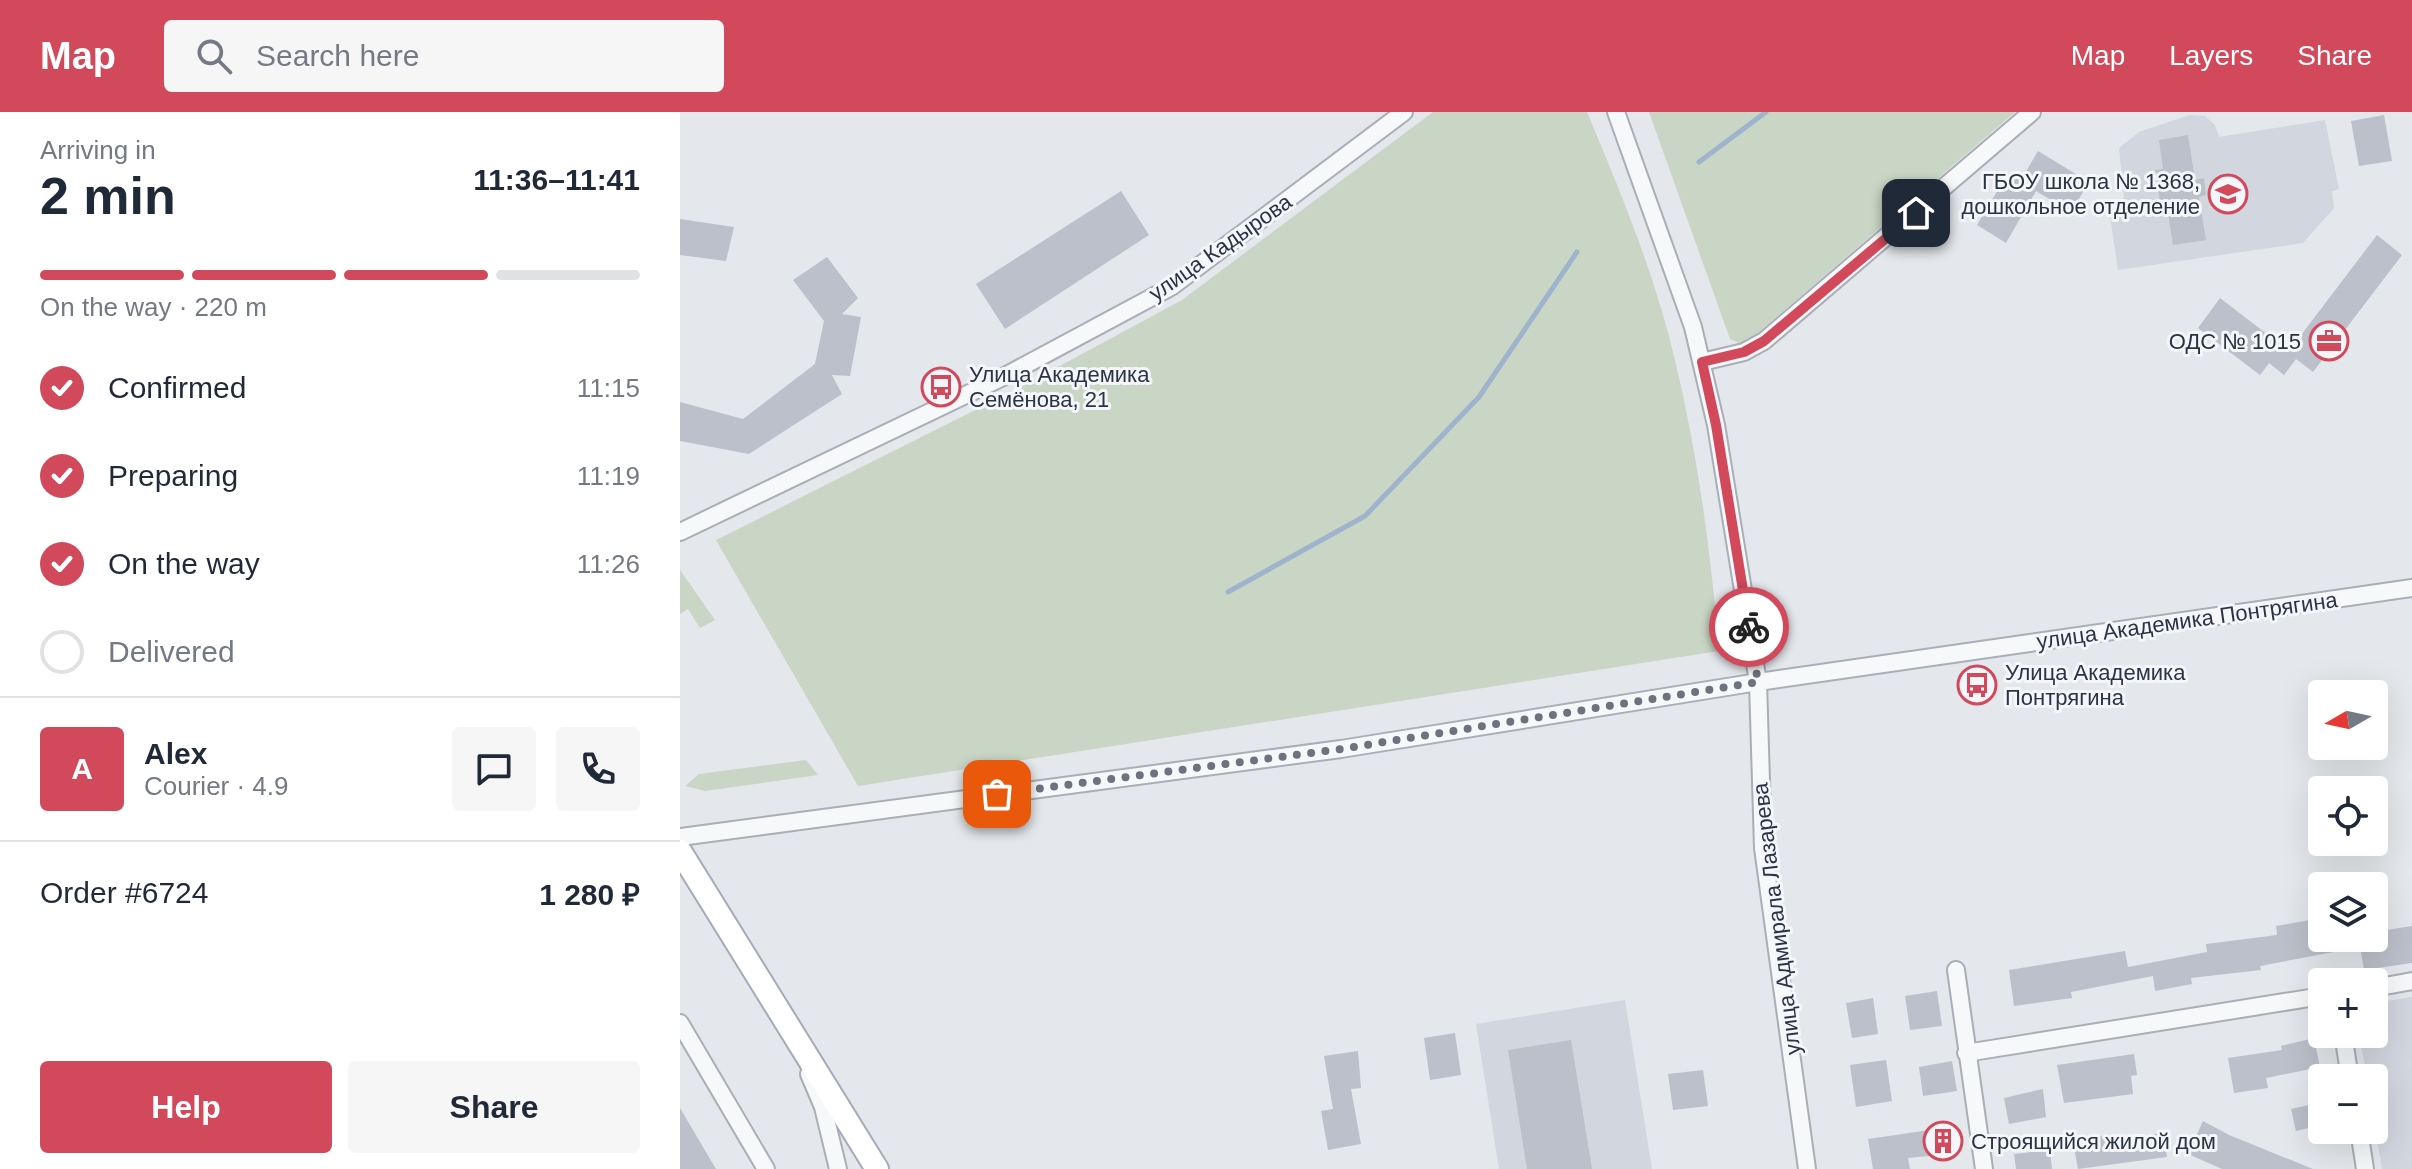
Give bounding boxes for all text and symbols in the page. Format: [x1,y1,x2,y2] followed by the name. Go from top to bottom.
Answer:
[164,20,724,92] search box
[192,34,236,78] icon: search
[40,35,116,77] text: Map
[256,39,419,72] text: Search here
[2071,40,2125,71] text: Map
[2169,40,2253,71] text: Layers
[2297,40,2372,71] text: Share
[40,135,156,165] text: Arriving in
[473,163,640,196] text: 11:36–11:41
[40,167,176,225] text: 2 min
[1961,169,2200,219] place label: ГБОУ школа № 1368, дошкольное отделение
[2207,173,2249,215] school or university icon: ГБОУ школа № 1368, дошкольное отделение
[1882,179,1950,247] pin
[1144,188,1297,306] street label: улица Кадырова
[1894,191,1938,235] icon: home
[40,292,267,322] text: On the way · 220 m
[2308,320,2350,362] office icon: ОДС № 1015
[2169,329,2301,354] place label: ОДС № 1015
[969,362,1150,412] place label: Улица Академика Семёнова, 21
[40,366,84,410] icon: check
[920,366,962,408] bus stop icon: Улица Академика Семёнова, 21
[108,371,246,404] text: Confirmed
[577,373,640,403] text: 11:15
[40,454,84,498] icon: check
[108,459,238,492] text: Preparing
[577,461,640,491] text: 11:19
[40,542,84,586] icon: check
[108,547,260,580] text: On the way
[577,549,640,579] text: 11:26
[1709,587,1789,667] courier
[2035,587,2340,654] street label: улица Академика Понтрягина
[1727,605,1771,649] icon: bike
[108,635,235,668] text: Delivered
[2005,660,2186,710] place label: Улица Академика Понтрягина
[1956,664,1998,706] bus stop icon: Улица Академика Понтрягина
[2308,680,2388,760] north arrow
[2308,680,2388,1144] map controls
[452,727,536,811] button: chat
[556,727,640,811] button: phone
[144,737,207,770] text: Alex
[71,752,93,785] text: A
[963,760,1031,828] pin
[144,771,289,801] text: Courier · 4.9
[975,772,1019,816] icon: bag
[2308,776,2388,856] button: locate
[1747,781,1806,1056] street label: улица Адмирала Лазарева
[2308,872,2388,952] button: layers
[40,876,208,909] text: Order #6724
[539,878,640,911] text: 1 280 ₽
[2308,968,2388,1048] button: +
[40,1061,332,1153] button: Help
[348,1061,640,1153] button: Share
[2308,1064,2388,1144] button: −
[1922,1120,1964,1162] building icon: Строящийся жилой дом
[1971,1129,2216,1154] place label: Строящийся жилой дом

